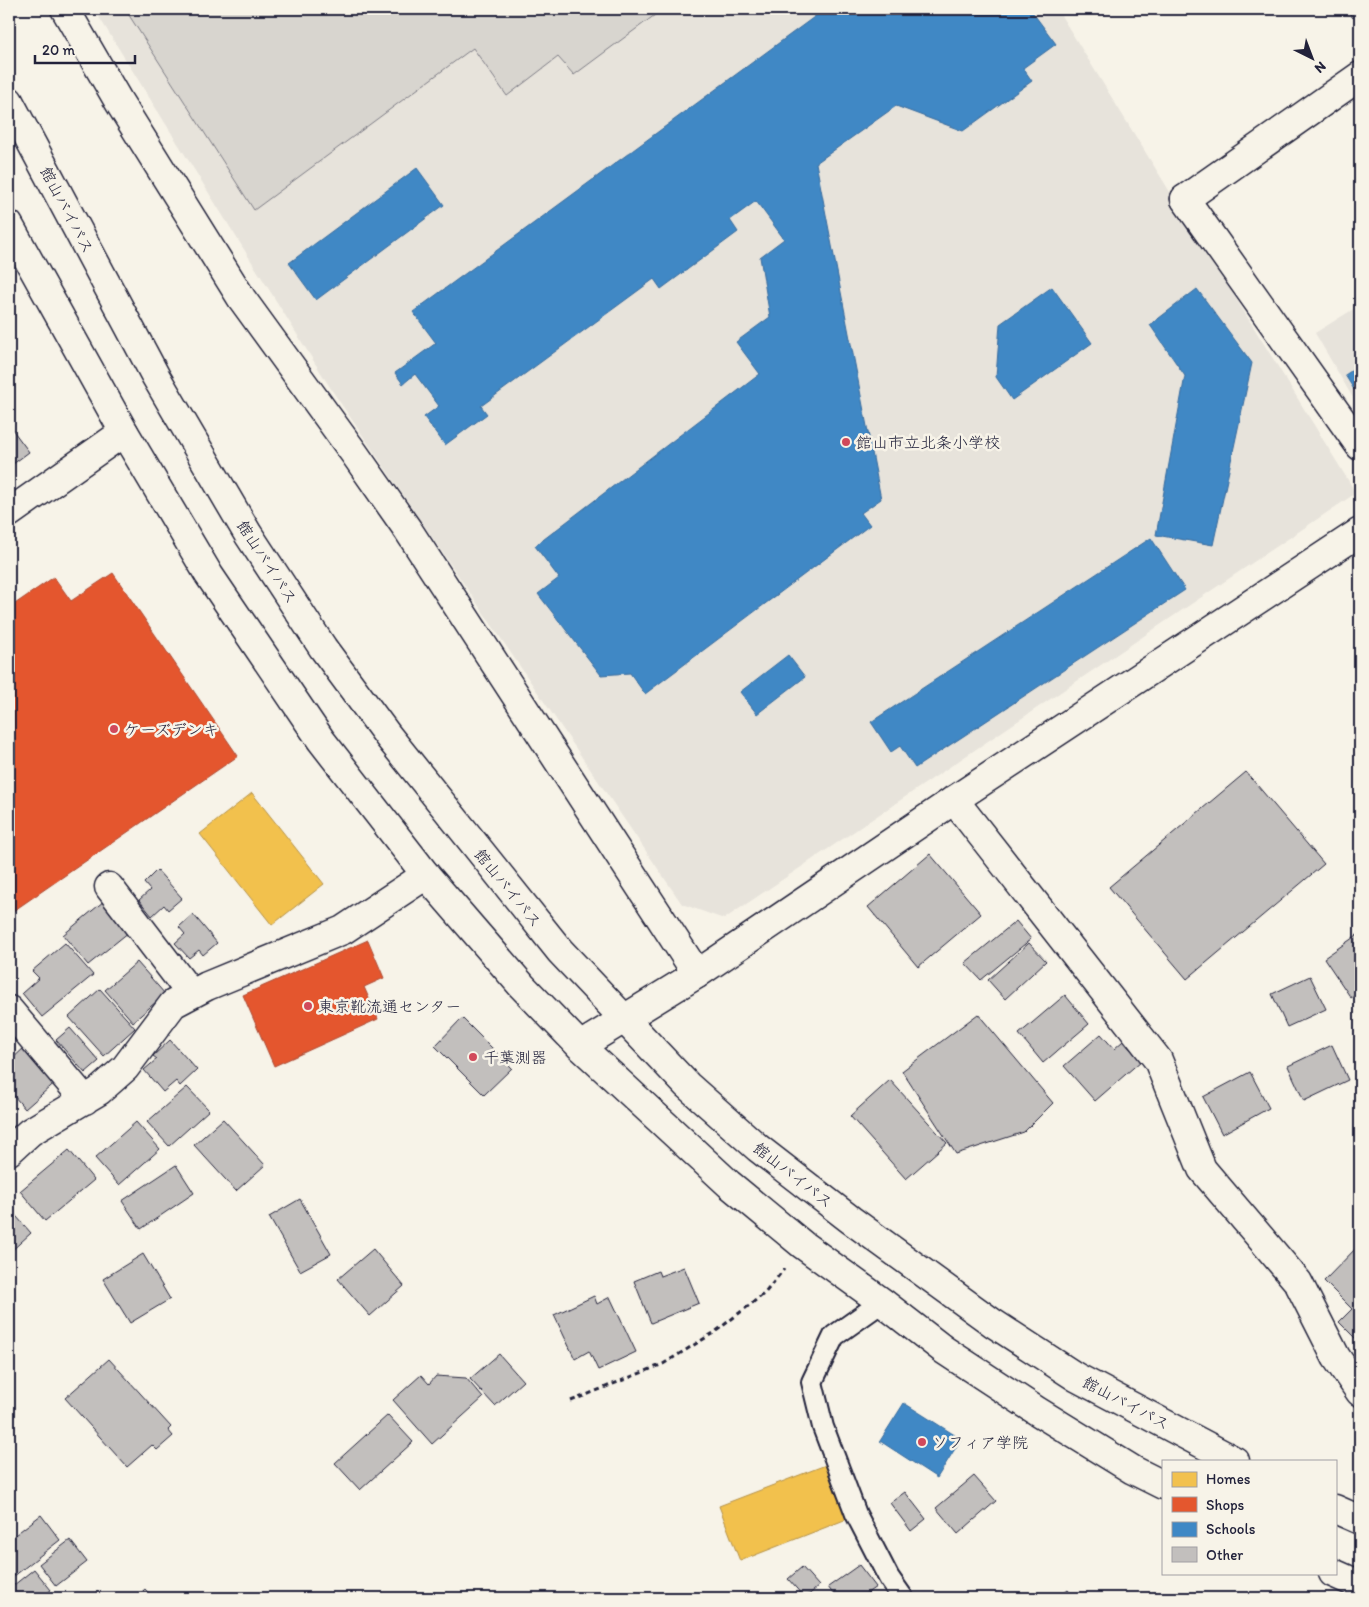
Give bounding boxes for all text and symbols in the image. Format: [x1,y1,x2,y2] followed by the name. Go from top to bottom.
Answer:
[35,32,135,64] scale bar
[1286,32,1336,82] north arrow
[42,41,76,59] text: 20 m
[1311,58,1330,77] text: N
[36,163,98,257] street label: 館山バイパス
[856,433,1000,452] place label: 館山市立北条小学校
[840,436,852,448] marker: 館山市立北条小学校
[233,517,301,607] street label: 館山バイパス
[124,720,219,739] place label: ケーズデンキ
[108,723,120,735] marker: ケーズデンキ
[471,845,545,931] street label: 館山バイパス
[318,997,461,1016] place label: 東京靴流通センター
[302,1000,314,1012] marker: 東京靴流通センター
[483,1048,547,1067] place label: 千葉測器
[467,1051,479,1063] marker: 千葉測器
[749,1138,837,1212] street label: 館山バイパス
[1079,1372,1173,1434] street label: 館山バイパス
[932,1433,1028,1452] place label: ソフィア学院
[916,1436,928,1448] marker: ソフィア学院
[1162,1460,1336,1574] legend
[1206,1470,1251,1488] text: Homes
[1206,1496,1245,1514] text: Shops
[1206,1520,1256,1538] text: Schools
[1206,1546,1243,1564] text: Other

